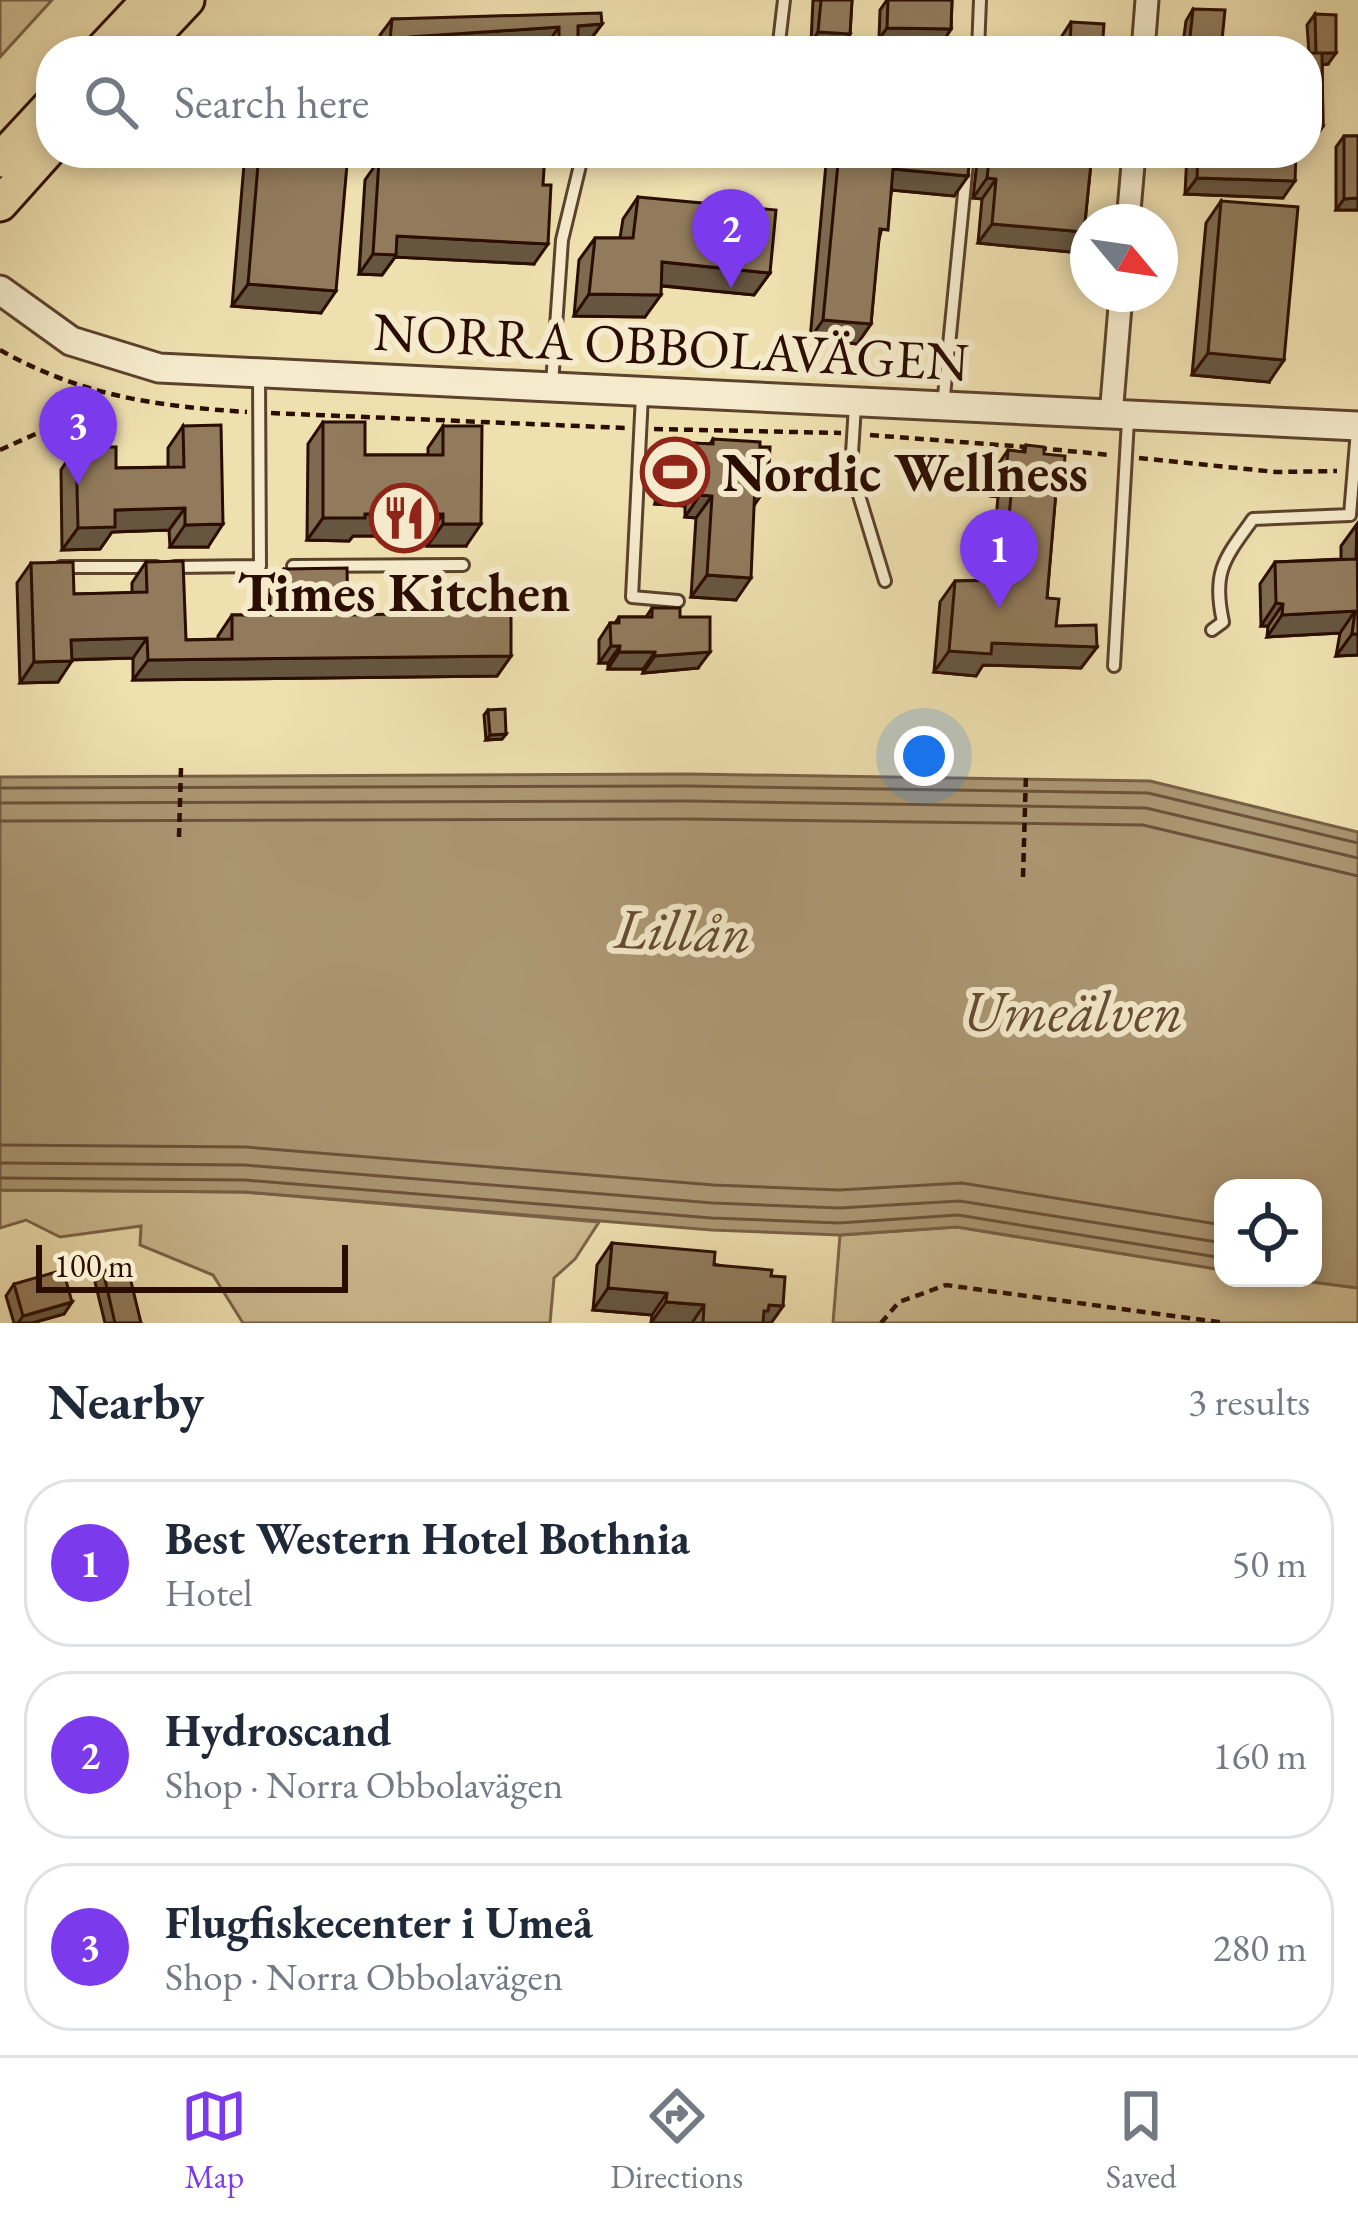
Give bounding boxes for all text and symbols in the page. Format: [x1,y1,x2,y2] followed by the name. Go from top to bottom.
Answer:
[36,36,1322,168] search box
[78,69,144,135] icon: search
[174,73,369,131] text: Search here
[692,189,770,288] pin: 2
[1070,204,1178,312] north arrow
[372,295,971,397] street label: NORRA OBBOLAVÄGEN
[39,386,117,485] pin: 3
[640,437,710,507] sports icon: Nordic Wellness
[722,437,1088,507] place label: Nordic Wellness
[369,483,439,553] restaurant icon: Times Kitchen
[960,509,1038,608] pin: 1
[237,557,571,627] place label: Times Kitchen
[894,726,954,786] your location
[611,891,753,969] water label: Lillån
[963,974,1183,1048] water label: Umeälven
[1214,1179,1322,1287] map controls
[1214,1179,1322,1287] button: locate
[36,1239,348,1292] scale bar
[54,1244,134,1287] text: 100 m
[48,1368,204,1434] text: Nearby
[1188,1376,1310,1427] text: 3 results
[165,1509,690,1567] text: Best Western Hotel Bothnia
[80,1538,100,1589] text: 1
[1231,1538,1307,1589] text: 50 m
[165,1567,253,1618] text: Hotel
[165,1701,392,1759] text: Hydroscand
[80,1730,100,1781] text: 2
[1213,1730,1307,1781] text: 160 m
[165,1759,563,1810] text: Shop · Norra Obbolavägen
[165,1893,593,1951] text: Flugfiskecenter i Umeå
[80,1922,100,1973] text: 3
[1213,1922,1307,1973] text: 280 m
[165,1951,563,2002] text: Shop · Norra Obbolavägen
[181,2083,247,2198] tab: Map
[610,2083,743,2198] tab: Directions
[1106,2083,1177,2198] tab: Saved

